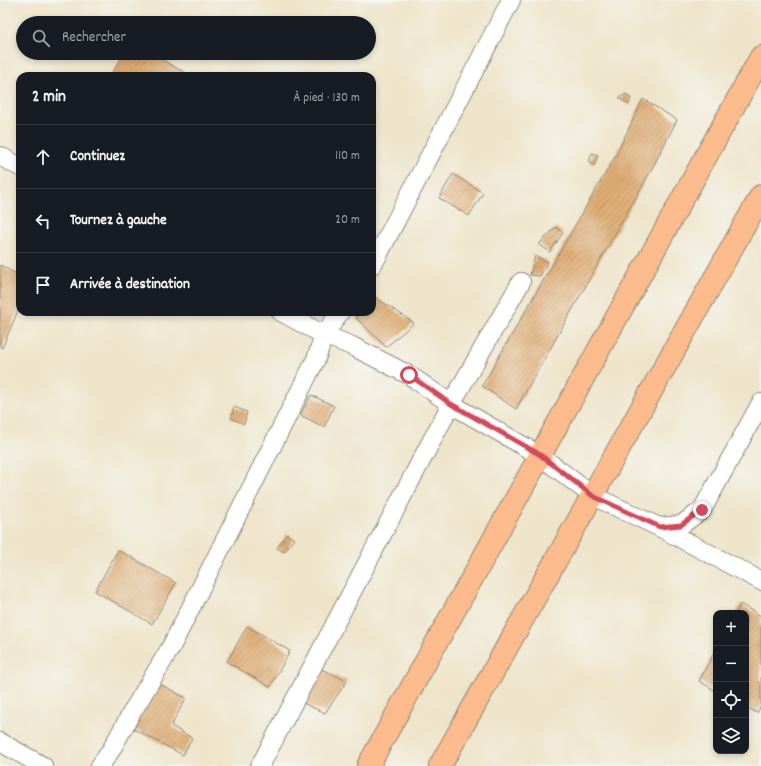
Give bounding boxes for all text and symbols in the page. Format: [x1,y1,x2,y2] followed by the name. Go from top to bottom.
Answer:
[16,16,376,60] search box
[30,27,52,49] icon: search
[62,27,126,49] text: Rechercher
[32,86,66,110] text: 2 min
[294,89,360,108] text: À pied · 130 m
[32,146,54,168] icon: ahead
[70,146,125,168] text: Continuez
[335,147,360,166] text: 110 m
[32,210,54,232] icon: left
[70,210,167,232] text: Tournez à gauche
[335,211,360,230] text: 20 m
[32,274,54,296] icon: arrive
[70,274,190,296] text: Arrivée à destination
[400,366,418,384] route start
[693,501,711,519] route end
[713,610,749,754] map controls
[713,610,749,646] button: +
[713,646,749,682] button: −
[713,682,749,718] button: locate
[713,718,749,754] button: layers

